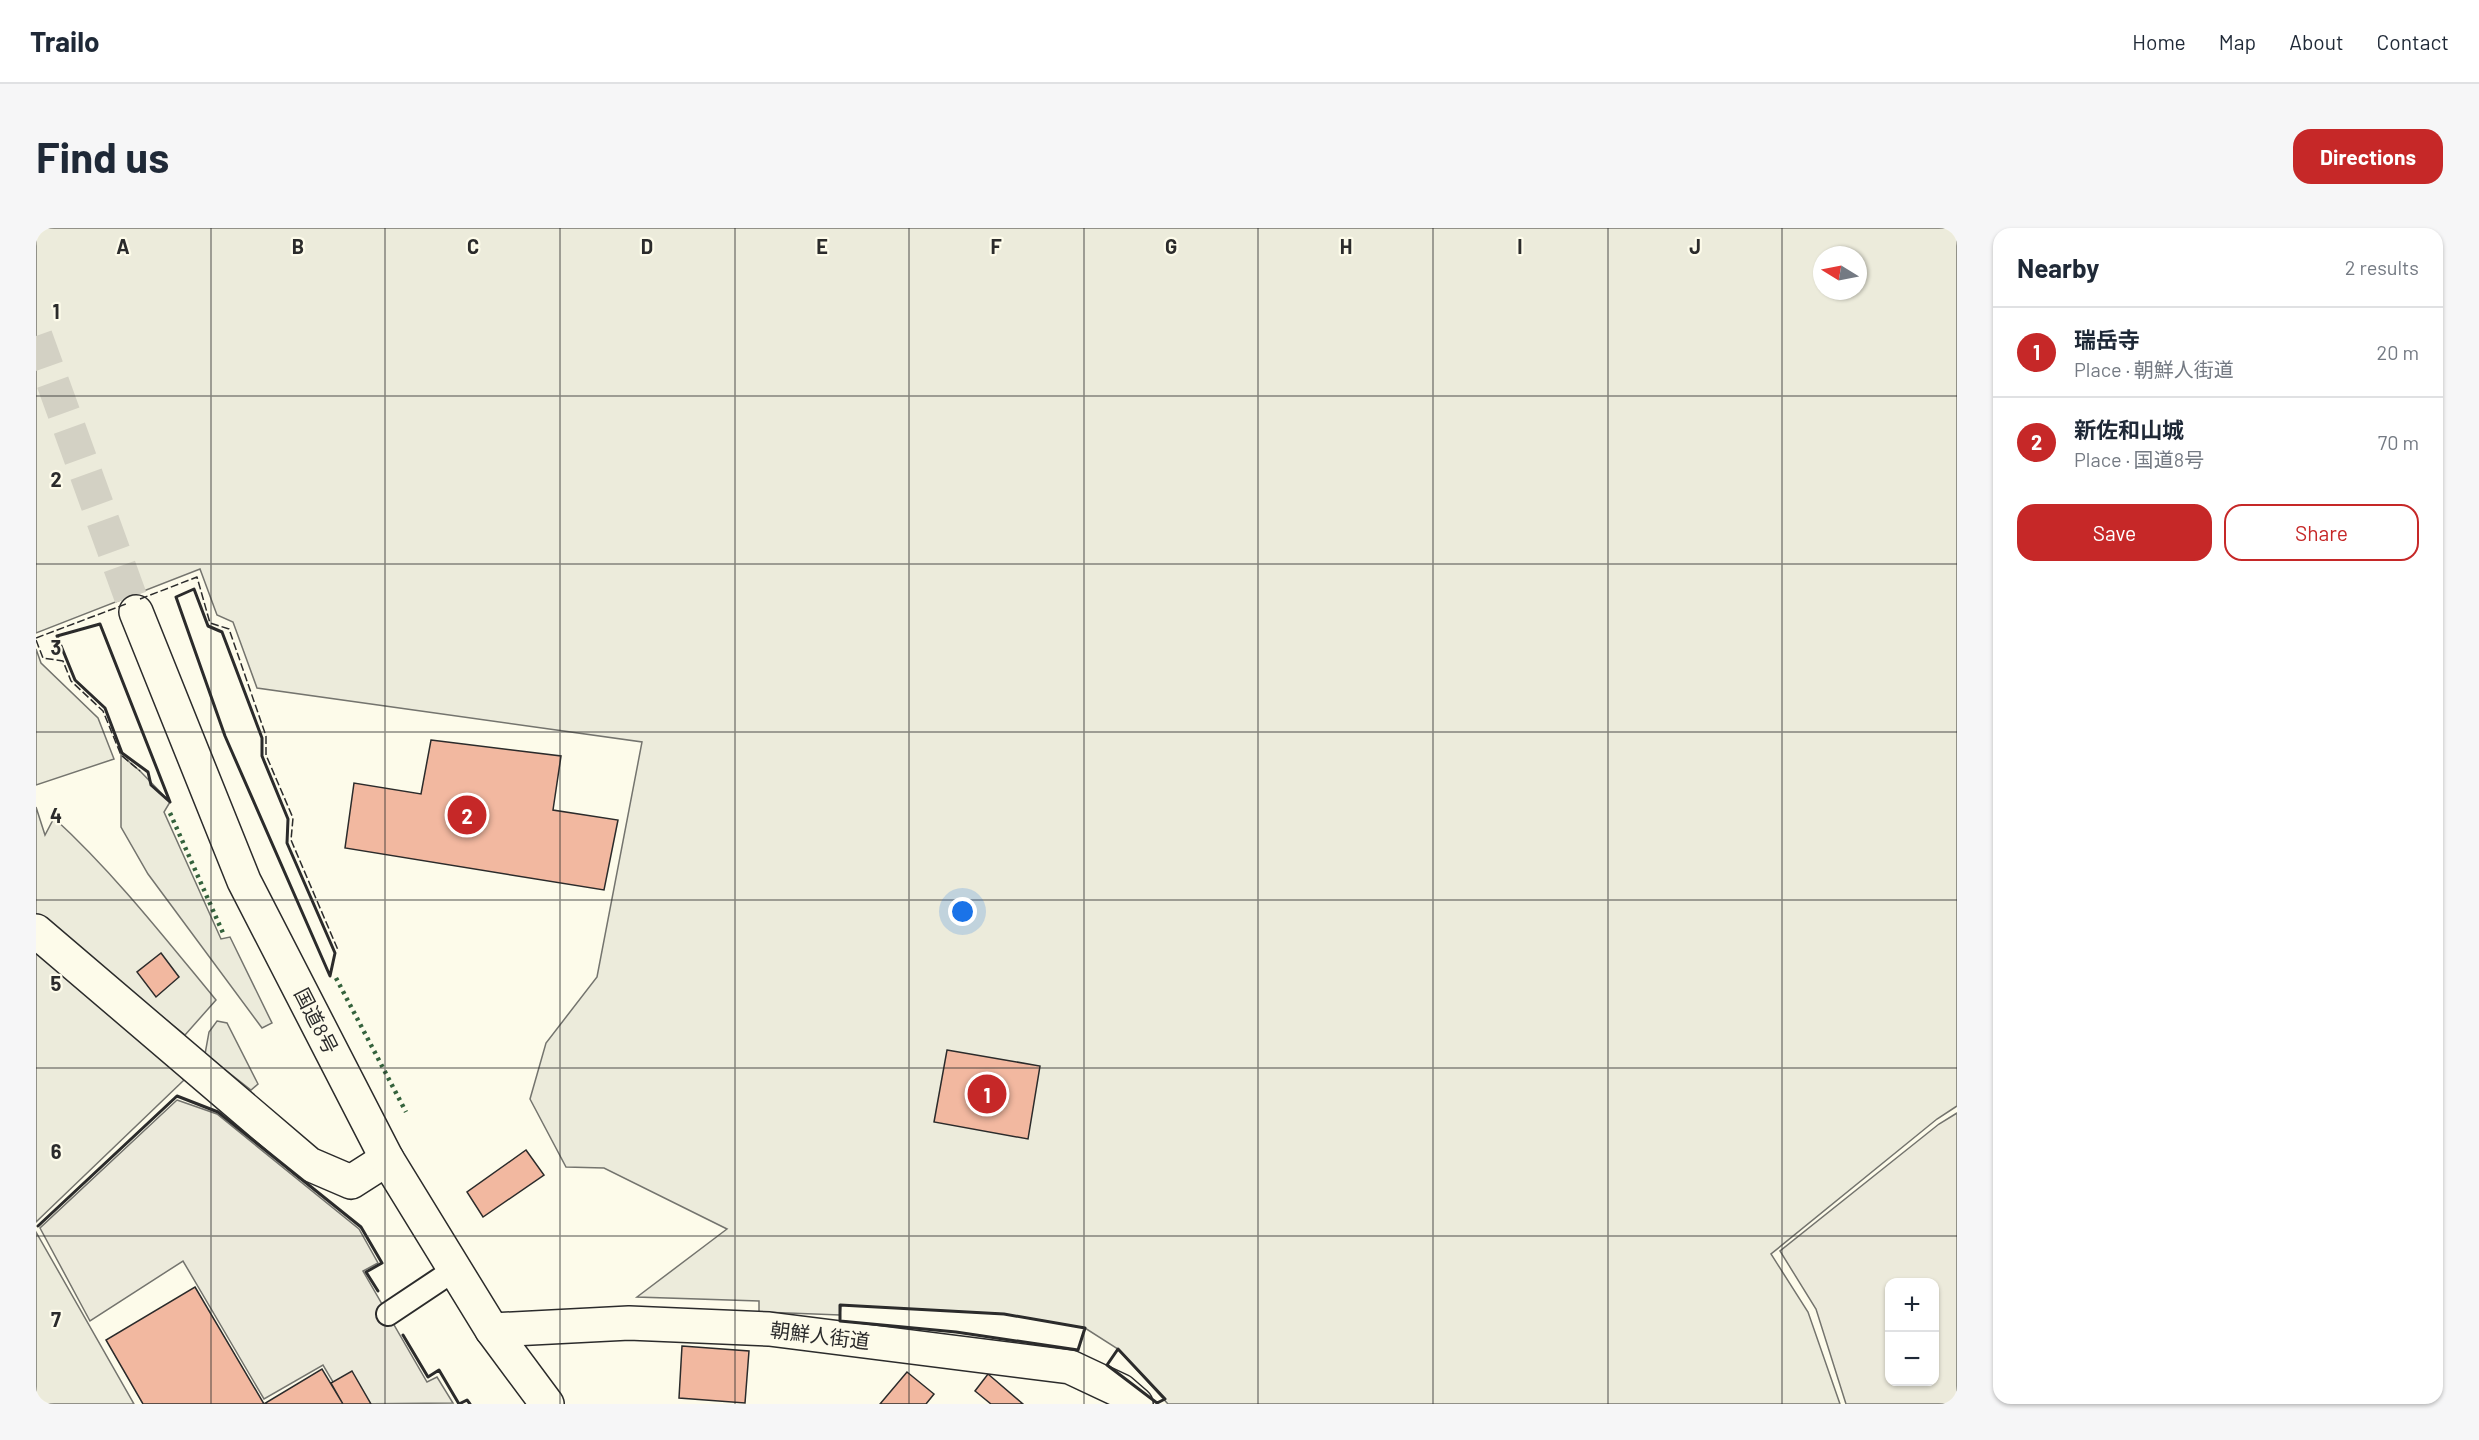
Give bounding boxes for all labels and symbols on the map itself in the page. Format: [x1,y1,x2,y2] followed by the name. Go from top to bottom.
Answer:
[116,234,130,258] text: A
[292,234,304,258] text: B
[467,234,479,258] text: C
[641,234,653,258] text: D
[816,234,828,258] text: E
[990,234,1002,258] text: F
[1165,234,1177,258] text: G
[1340,234,1352,258] text: H
[1517,234,1523,258] text: I
[1689,234,1701,258] text: J
[1813,246,1867,300] north arrow
[52,299,60,323] text: 1
[50,467,62,491] text: 2
[51,635,61,659] text: 3
[448,792,486,838] pin: 2
[50,803,62,827] text: 4
[948,897,977,926] your location
[51,971,62,995] text: 5
[290,984,344,1057] street label: 国道8号
[968,1072,1006,1116] pin: 1
[51,1139,62,1163] text: 6
[51,1307,61,1331] text: 7
[769,1317,871,1353] street label: 朝鮮人街道

